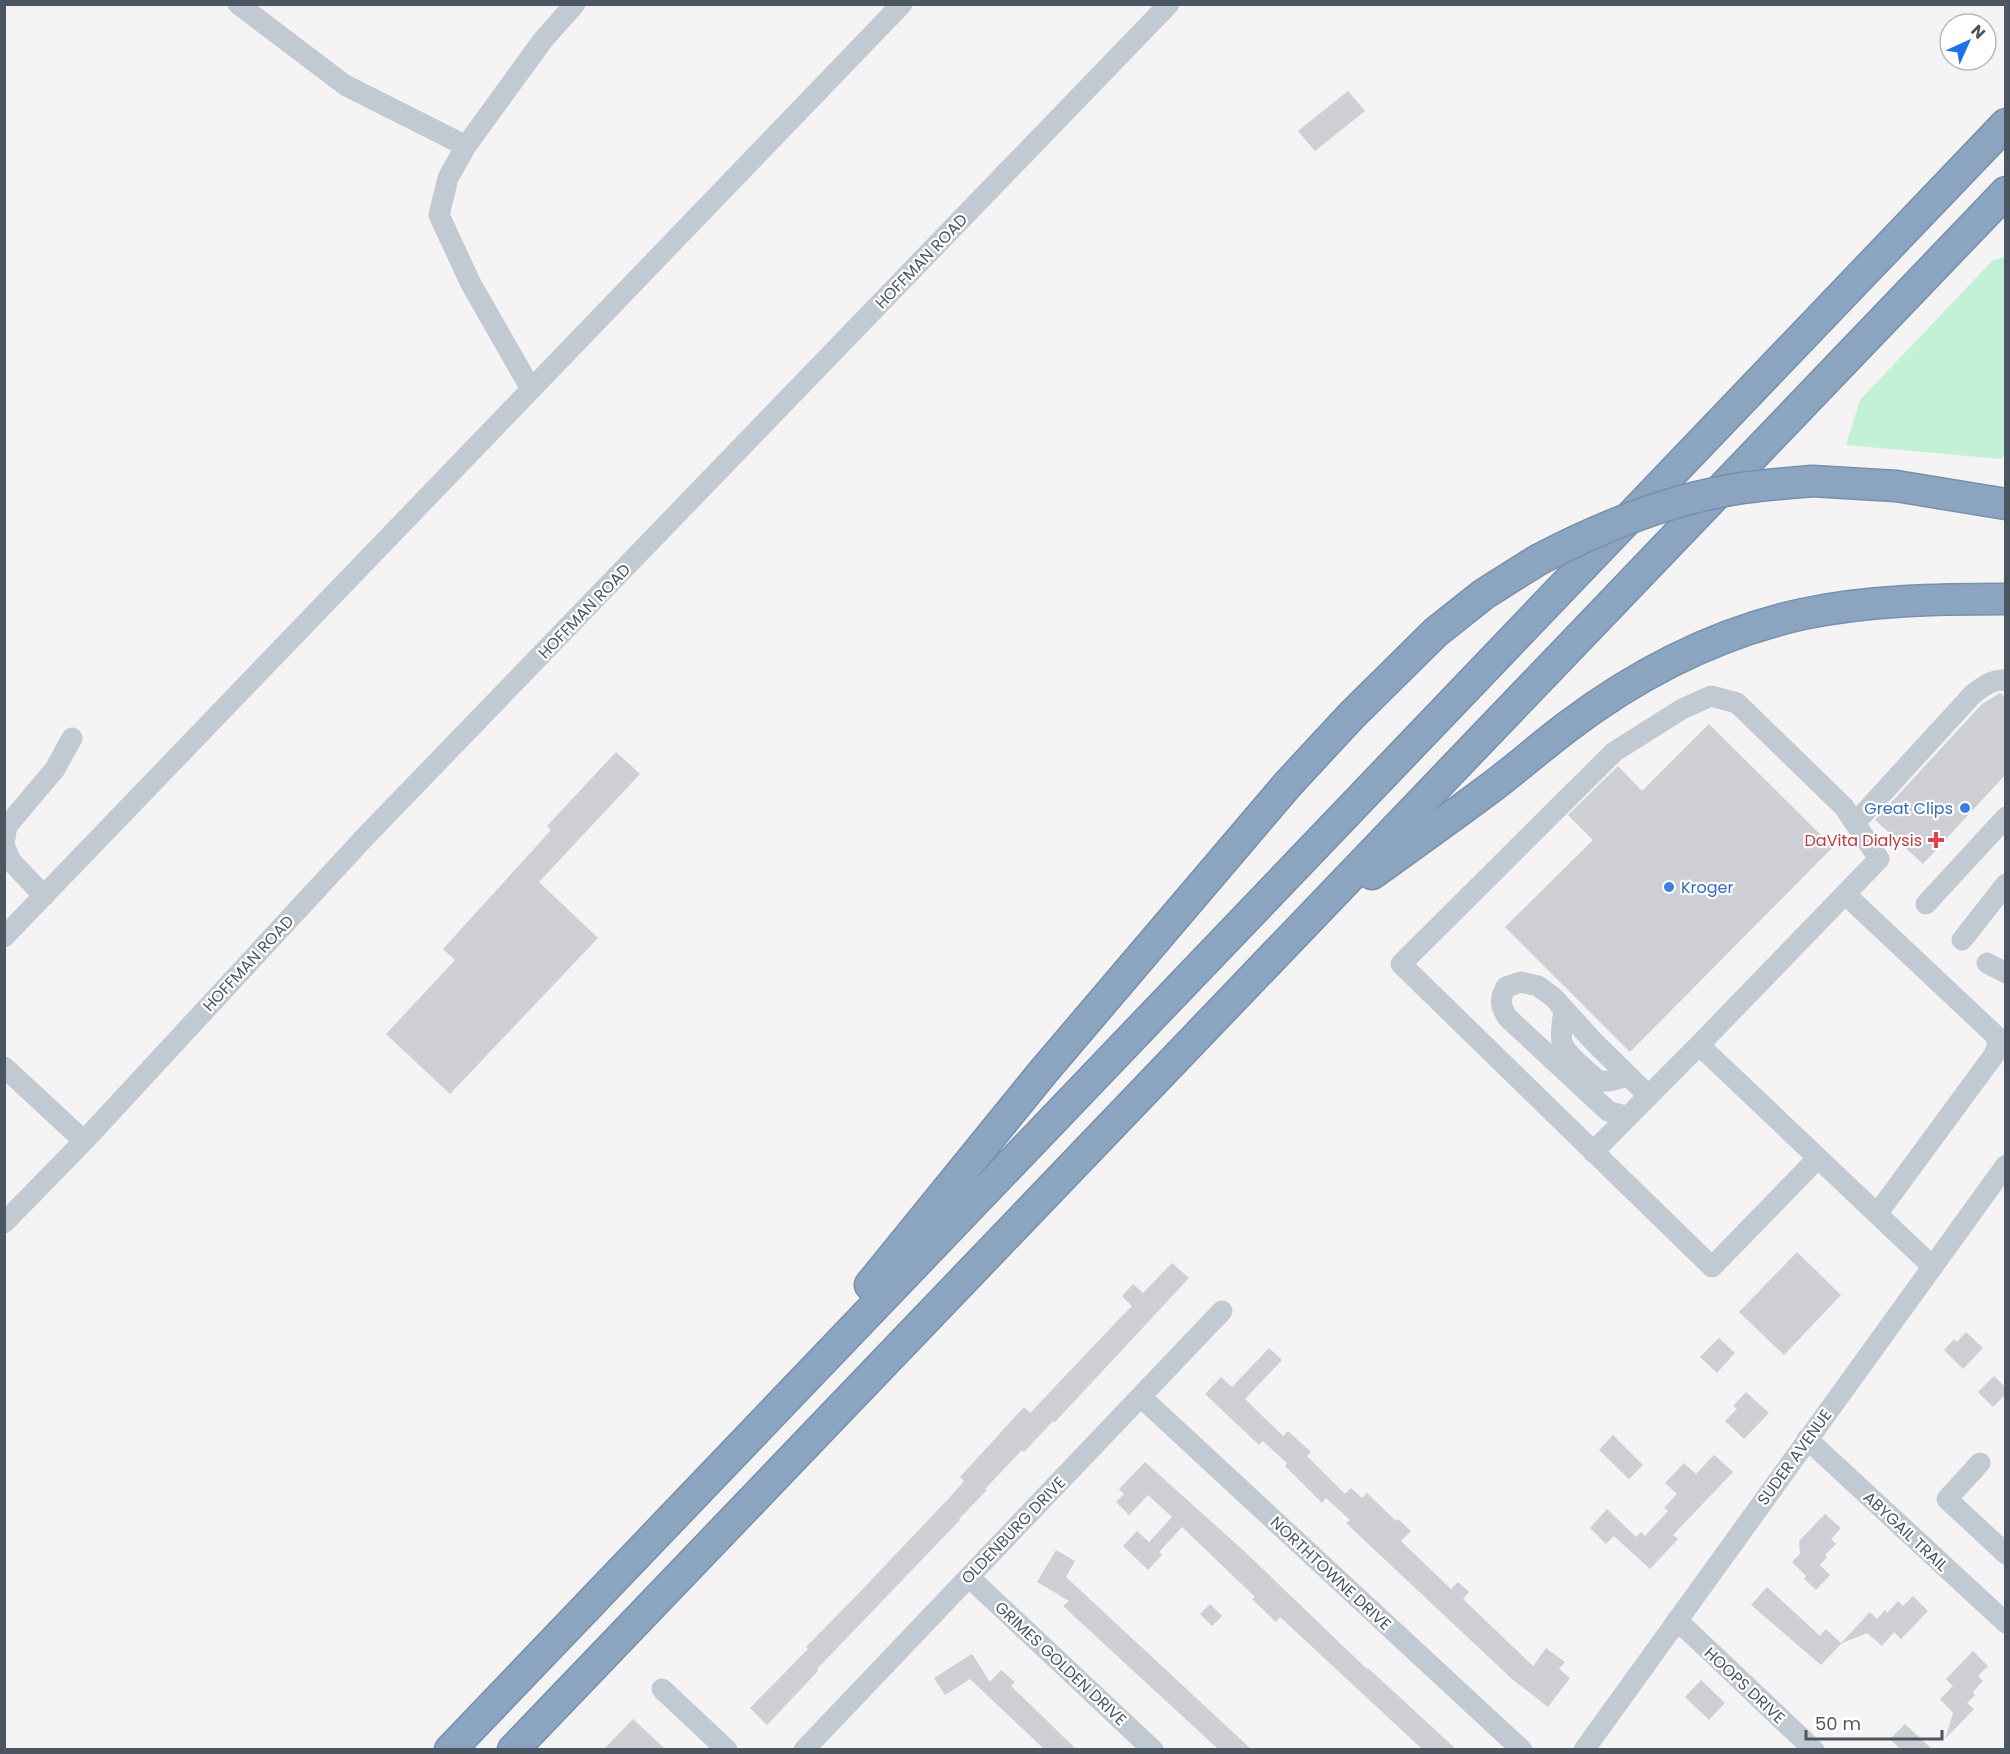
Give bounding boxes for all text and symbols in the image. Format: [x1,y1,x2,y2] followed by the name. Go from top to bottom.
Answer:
[1938,12,1998,72] north arrow
[1966,19,1991,44] text: N
[870,209,973,314] street label: HOFFMAN ROAD
[533,559,636,664] street label: HOFFMAN ROAD
[1864,797,1953,820] place label: Great Clips
[1958,801,1972,815] marker: Great Clips
[1805,829,1922,852] place label: DaVita Dialysis
[1927,831,1945,849] marker: DaVita Dialysis
[1681,876,1734,899] place label: Kroger
[1662,880,1676,894] marker: Kroger
[198,910,299,1017] street label: HOFFMAN ROAD
[1752,1405,1837,1510] street label: SUDER AVENUE
[956,1472,1071,1589] street label: OLDENBURG DRIVE
[1858,1486,1953,1577] street label: ABYGAIL TRAIL
[1265,1511,1396,1636] street label: NORTHTOWNE DRIVE
[990,1596,1132,1731] street label: GRIMES GOLDEN DRIVE
[1699,1642,1790,1729] street label: HOOPS DRIVE
[1806,1703,1942,1741] scale bar
[1815,1711,1861,1736] text: 50 m

